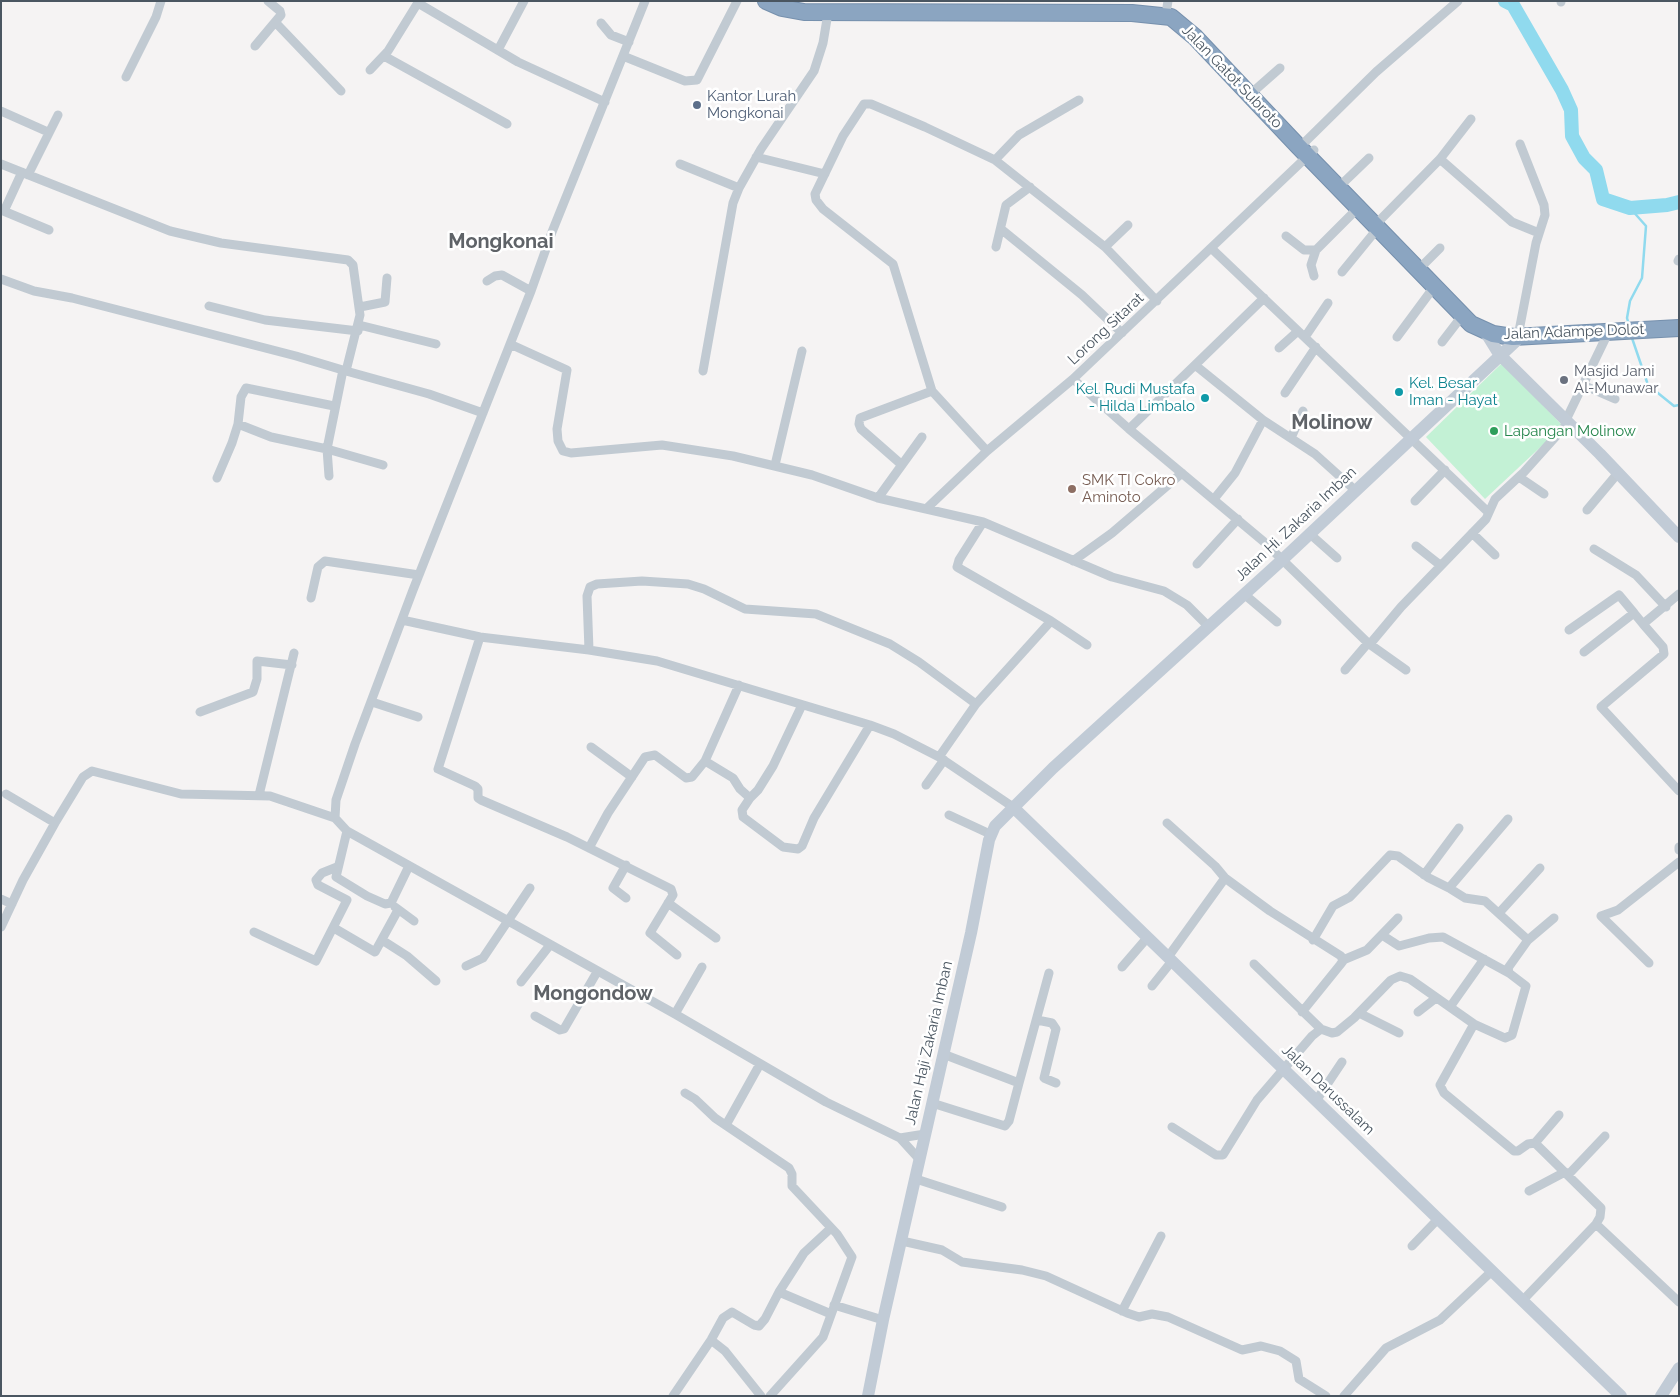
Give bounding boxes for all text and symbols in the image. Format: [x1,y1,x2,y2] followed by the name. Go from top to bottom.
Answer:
[1178,22,1286,132] street label: Jalan Gatot Subroto
[707,87,796,122] place label: Kantor Lurah Mongkonai
[691,99,703,111] marker: Kantor Lurah Mongkonai
[448,230,554,254] district label: Mongkonai
[1064,289,1148,369] street label: Lorong Sitarat
[1503,321,1645,343] street label: Jalan Adampe Dolot
[1574,362,1658,397] place label: Masjid Jami Al-Munawar
[1409,374,1497,409] place label: Kel. Besar Iman - Hayat
[1558,374,1570,386] marker: Masjid Jami Al-Munawar
[1076,380,1195,415] place label: Kel. Rudi Mustafa - Hilda Limbalo
[1393,386,1405,398] marker: Kel. Besar Iman - Hayat
[1199,392,1211,404] marker: Kel. Rudi Mustafa - Hilda Limbalo
[1291,411,1373,435] district label: Molinow
[1504,422,1636,440] place label: Lapangan Molinow
[1488,425,1500,437] marker: Lapangan Molinow
[1232,463,1360,585] street label: Jalan Hi. Zakaria Imban
[1082,471,1176,506] place label: SMK TI Cokro Aminoto
[1066,483,1078,495] marker: SMK TI Cokro Aminoto
[901,959,957,1127] street label: Jalan Haji Zakaria Imban
[533,982,653,1006] district label: Mongondow
[1278,1041,1378,1139] street label: Jalan Darussalam

